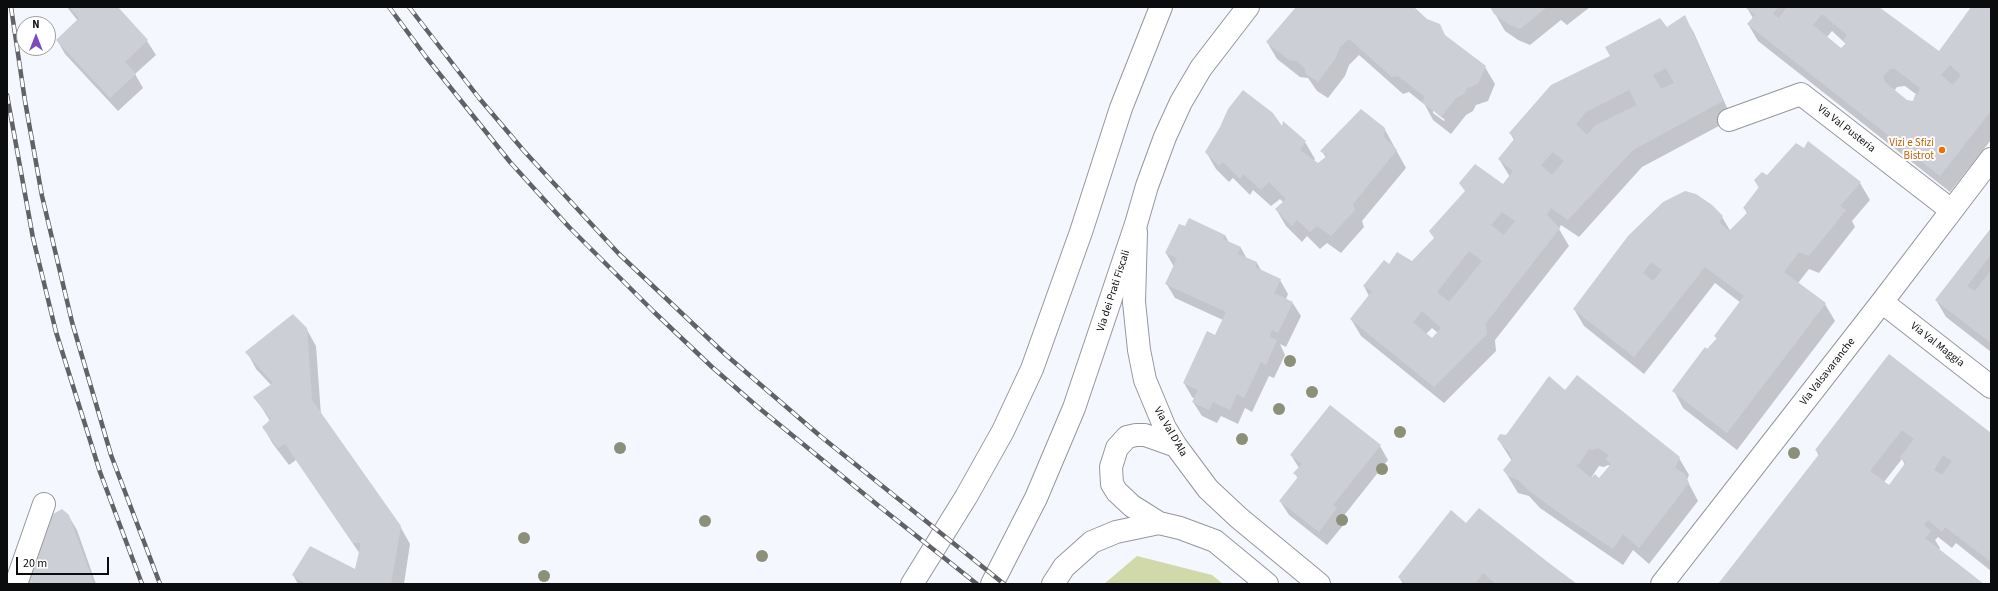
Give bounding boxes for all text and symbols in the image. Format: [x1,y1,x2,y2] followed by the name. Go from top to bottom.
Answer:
[16,16,56,56] north arrow
[32,17,40,32] text: N
[1814,102,1878,156] street label: Via Val Pusteria
[1889,137,1934,163] place label: Vizi e Sfizi Bistrot
[1937,145,1947,155] marker: Vizi e Sfizi Bistrot
[1095,248,1133,334] street label: Via dei Prati Fiscali
[1907,320,1967,370] street label: Via Val Maggia
[1798,336,1858,408] street label: Via Valsavaranche
[1150,405,1190,459] street label: Via Val D'Ala
[18,549,111,575] scale bar
[23,555,47,572] text: 20 m

